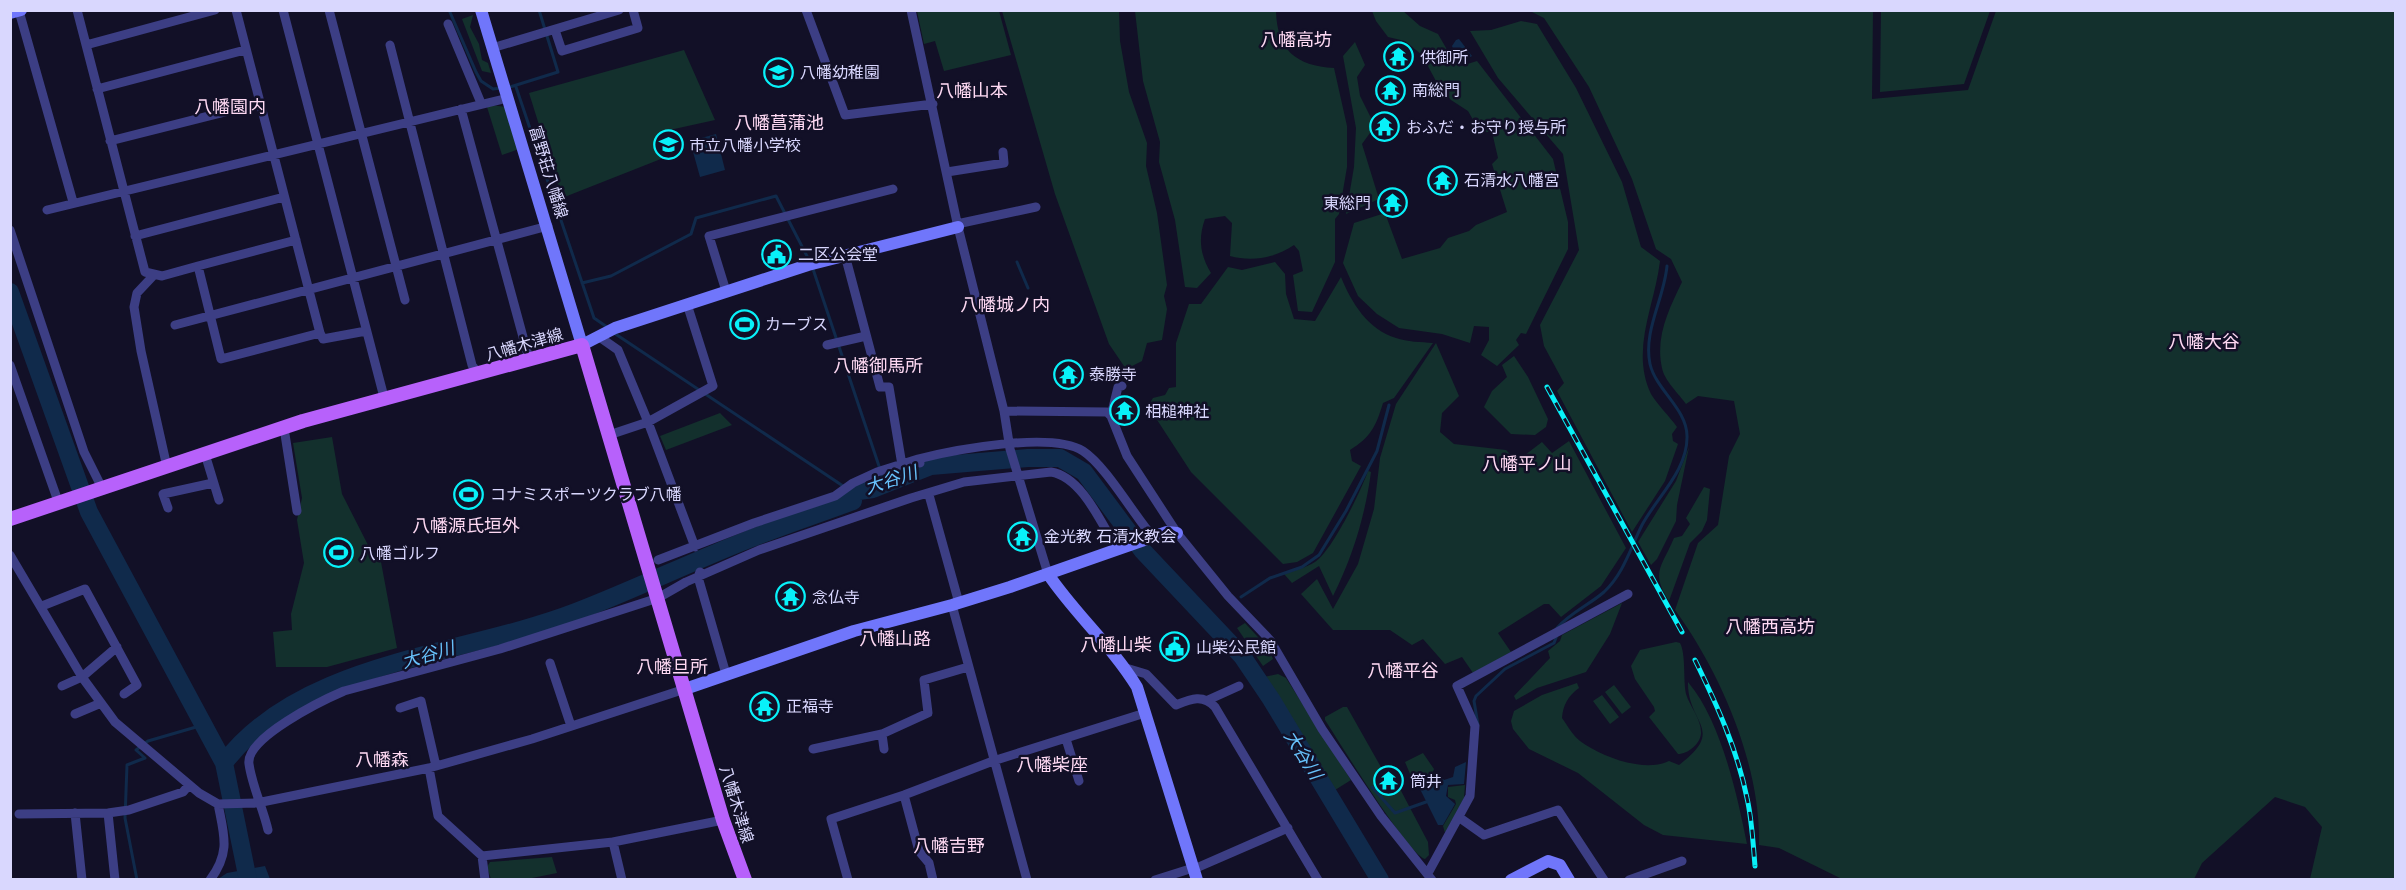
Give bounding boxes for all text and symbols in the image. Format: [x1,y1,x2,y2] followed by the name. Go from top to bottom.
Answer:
[1260,29,1332,51] district label: 八幡高坊
[1383,41,1415,73] temple icon: 供御所
[1420,48,1468,67] place label: 供御所
[763,56,795,88] school or university icon: 八幡幼稚園
[800,63,880,82] place label: 八幡幼稚園
[1375,74,1407,106] temple icon: 南総門
[936,80,1008,102] district label: 八幡山本
[1412,81,1460,100] place label: 南総門
[194,96,266,118] district label: 八幡園内
[1369,111,1401,143] temple icon: おふだ・お守り授与所
[734,112,824,134] district label: 八幡菖蒲池
[1406,118,1566,137] place label: おふだ・お守り授与所
[525,123,572,221] street label: 富野荘八幡線
[652,129,684,161] school or university icon: 市立八幡小学校
[689,136,801,155] place label: 市立八幡小学校
[1427,164,1459,196] temple icon: 石清水八幡宮
[1464,171,1560,190] place label: 石清水八幡宮
[1376,187,1408,219] temple icon: 東総門
[1323,194,1371,213] place label: 東総門
[761,238,793,270] public building icon: 二区公会堂
[798,245,878,264] place label: 二区公会堂
[960,294,1050,316] district label: 八幡城ノ内
[728,308,760,340] sports icon: カーブス
[765,315,828,334] place label: カーブス
[483,324,565,365] street label: 八幡木津線
[2168,331,2240,353] district label: 八幡大谷
[833,355,923,377] district label: 八幡御馬所
[1052,358,1084,390] temple icon: 泰勝寺
[1089,365,1137,384] place label: 泰勝寺
[1108,395,1140,427] temple icon: 相槌神社
[1145,402,1209,421] place label: 相槌神社
[1482,453,1572,475] district label: 八幡平ノ山
[862,461,922,499] water label: 大谷川
[453,478,485,510] sports icon: コナミスポーツクラブ八幡
[490,485,682,504] place label: コナミスポーツクラブ八幡
[412,515,520,537] district label: 八幡源氏垣外
[1007,520,1039,552] temple icon: 金光教 石清水教会
[1044,527,1176,546] place label: 金光教 石清水教会
[323,537,355,569] sports icon: 八幡ゴルフ
[360,544,440,563] place label: 八幡ゴルフ
[775,581,807,613] temple icon: 念仏寺
[812,588,860,607] place label: 念仏寺
[1725,616,1815,638] district label: 八幡西高坊
[859,628,931,650] district label: 八幡山路
[1159,631,1191,663] public building icon: 山柴公民館
[1080,634,1152,656] district label: 八幡山柴
[399,636,459,673] water label: 大谷川
[1196,638,1276,657] place label: 山柴公民館
[636,656,708,678] district label: 八幡旦所
[1367,660,1439,682] district label: 八幡平谷
[749,690,781,722] temple icon: 正福寺
[786,697,834,716] place label: 正福寺
[1279,726,1328,785] water label: 大谷川
[355,749,409,771] district label: 八幡森
[1016,754,1088,776] district label: 八幡柴座
[716,763,757,845] street label: 八幡木津線
[1373,765,1405,797] temple icon: 筒井
[1410,772,1442,791] place label: 筒井
[913,835,985,857] district label: 八幡吉野

